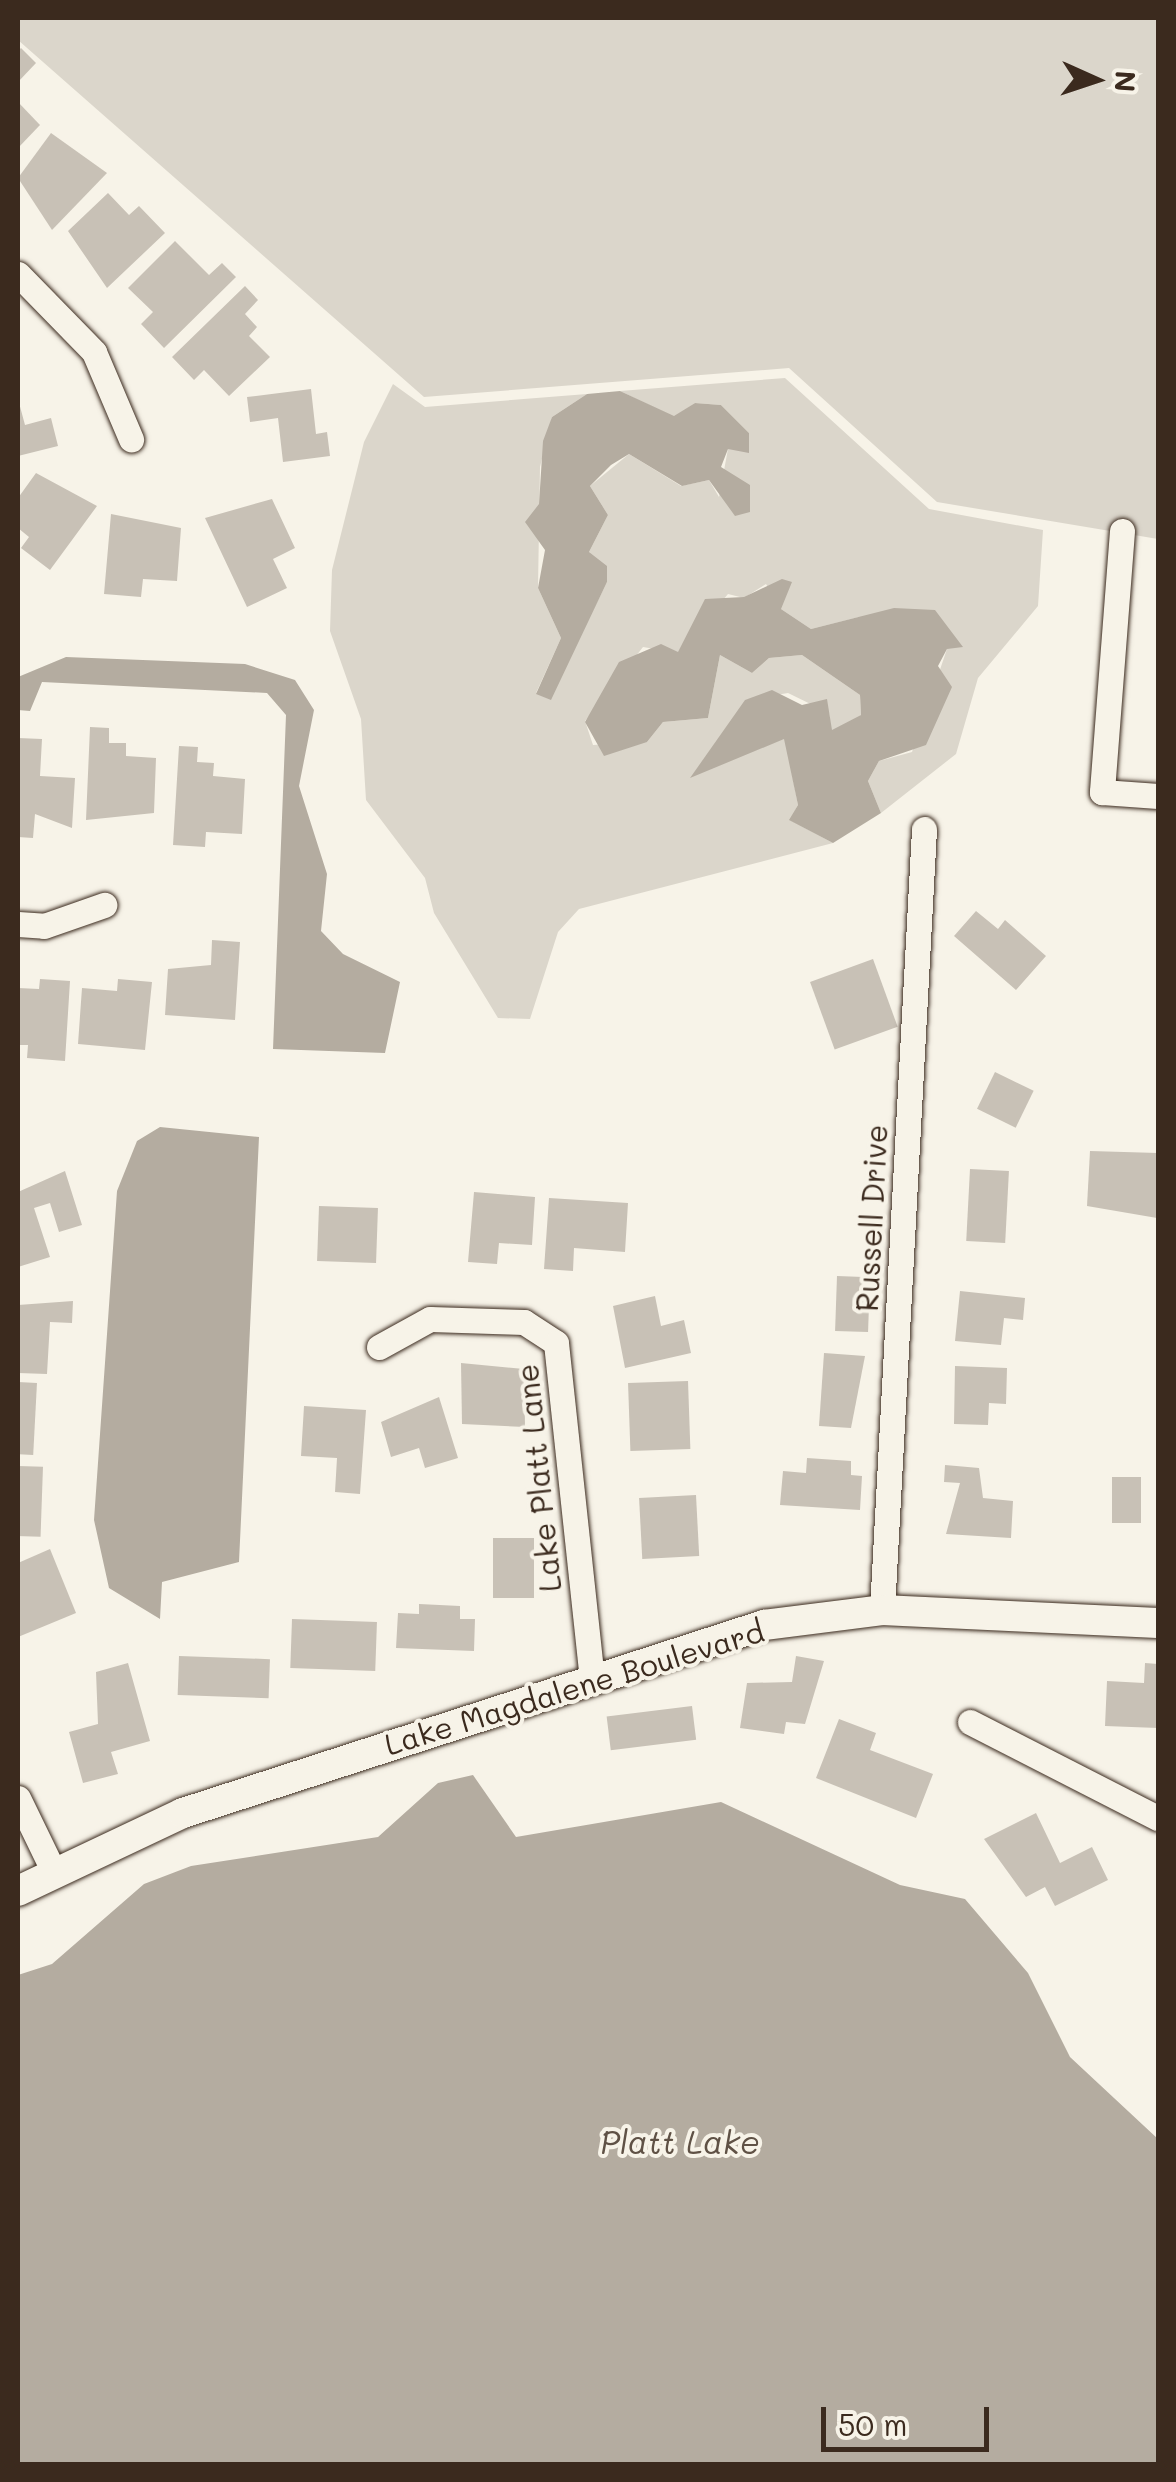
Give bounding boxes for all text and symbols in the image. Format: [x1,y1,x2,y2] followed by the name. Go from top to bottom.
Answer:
[1046,30,1146,130] north arrow
[1107,70,1144,93] text: N
[848,1124,894,1312] street label: Russell Drive
[508,1362,568,1594] street label: Lake Platt Lane
[380,1612,768,1762] street label: Lake Magdalene Boulevard
[600,2122,760,2160] water label: Platt Lake
[826,2387,994,2449] scale bar
[838,2404,908,2444] text: 50 m

